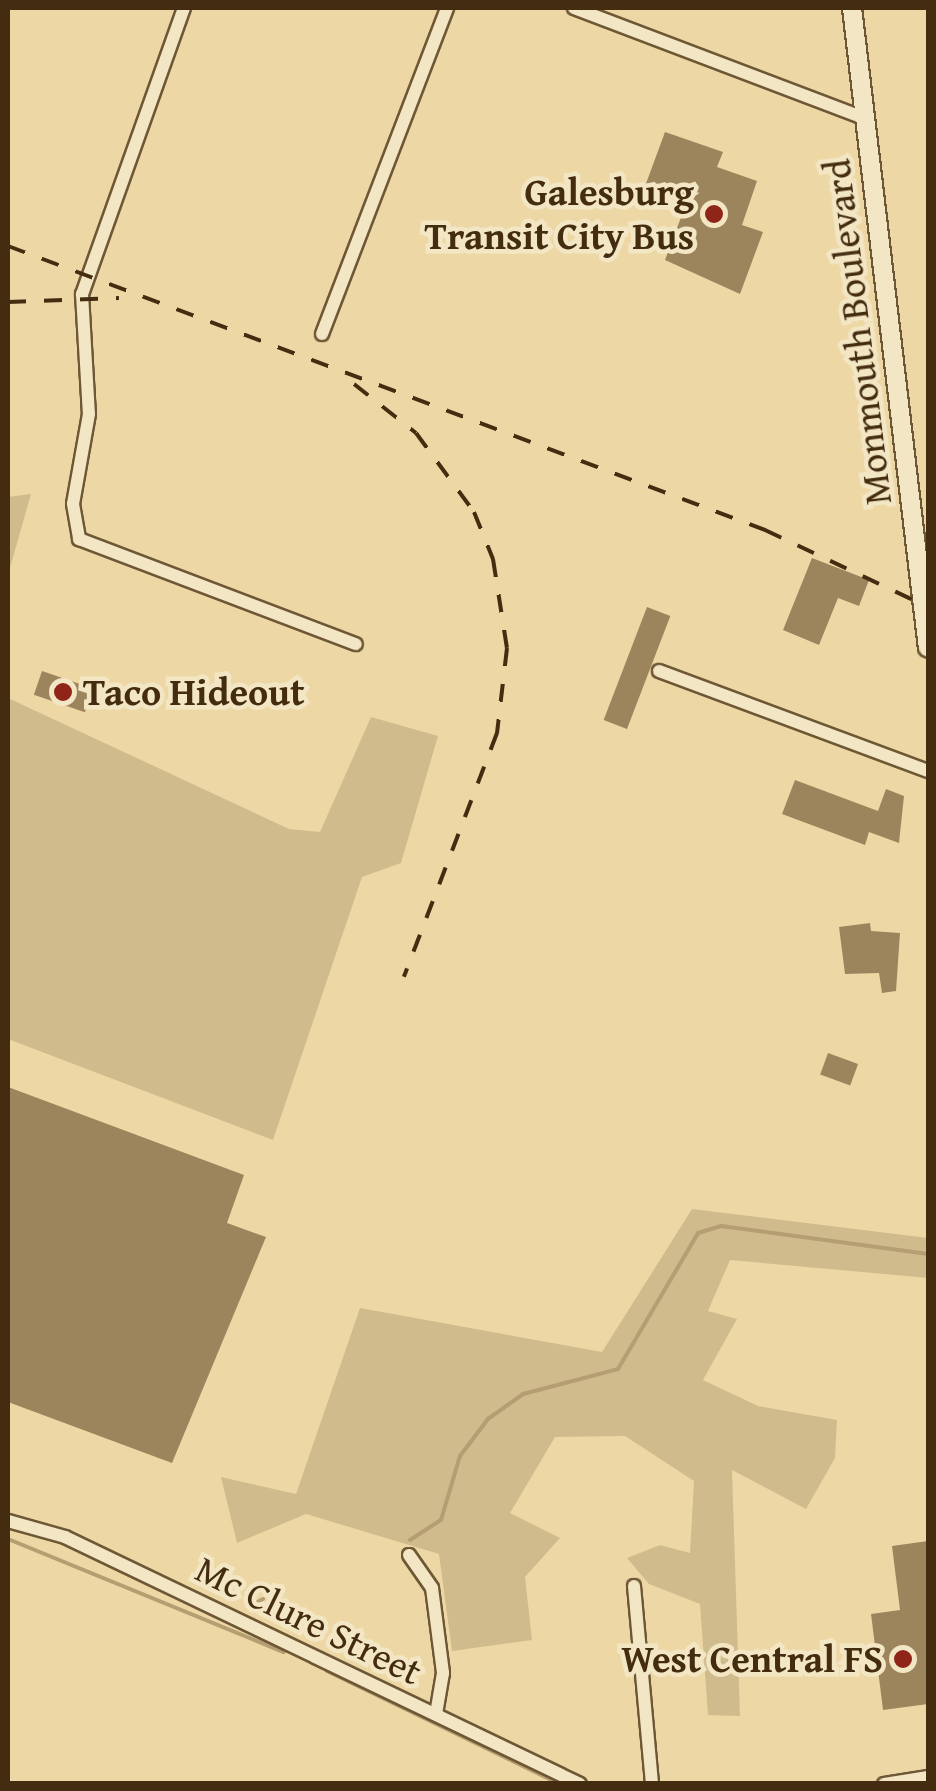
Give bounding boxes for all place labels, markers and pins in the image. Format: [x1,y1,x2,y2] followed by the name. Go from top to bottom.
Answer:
[425,169,694,258] place label: Galesburg Transit City Bus
[703,203,725,225] marker: Galesburg Transit City Bus
[83,669,305,715] place label: Taco Hideout
[52,681,74,703] marker: Taco Hideout
[621,1636,883,1682] place label: West Central FS
[892,1648,914,1670] marker: West Central FS

